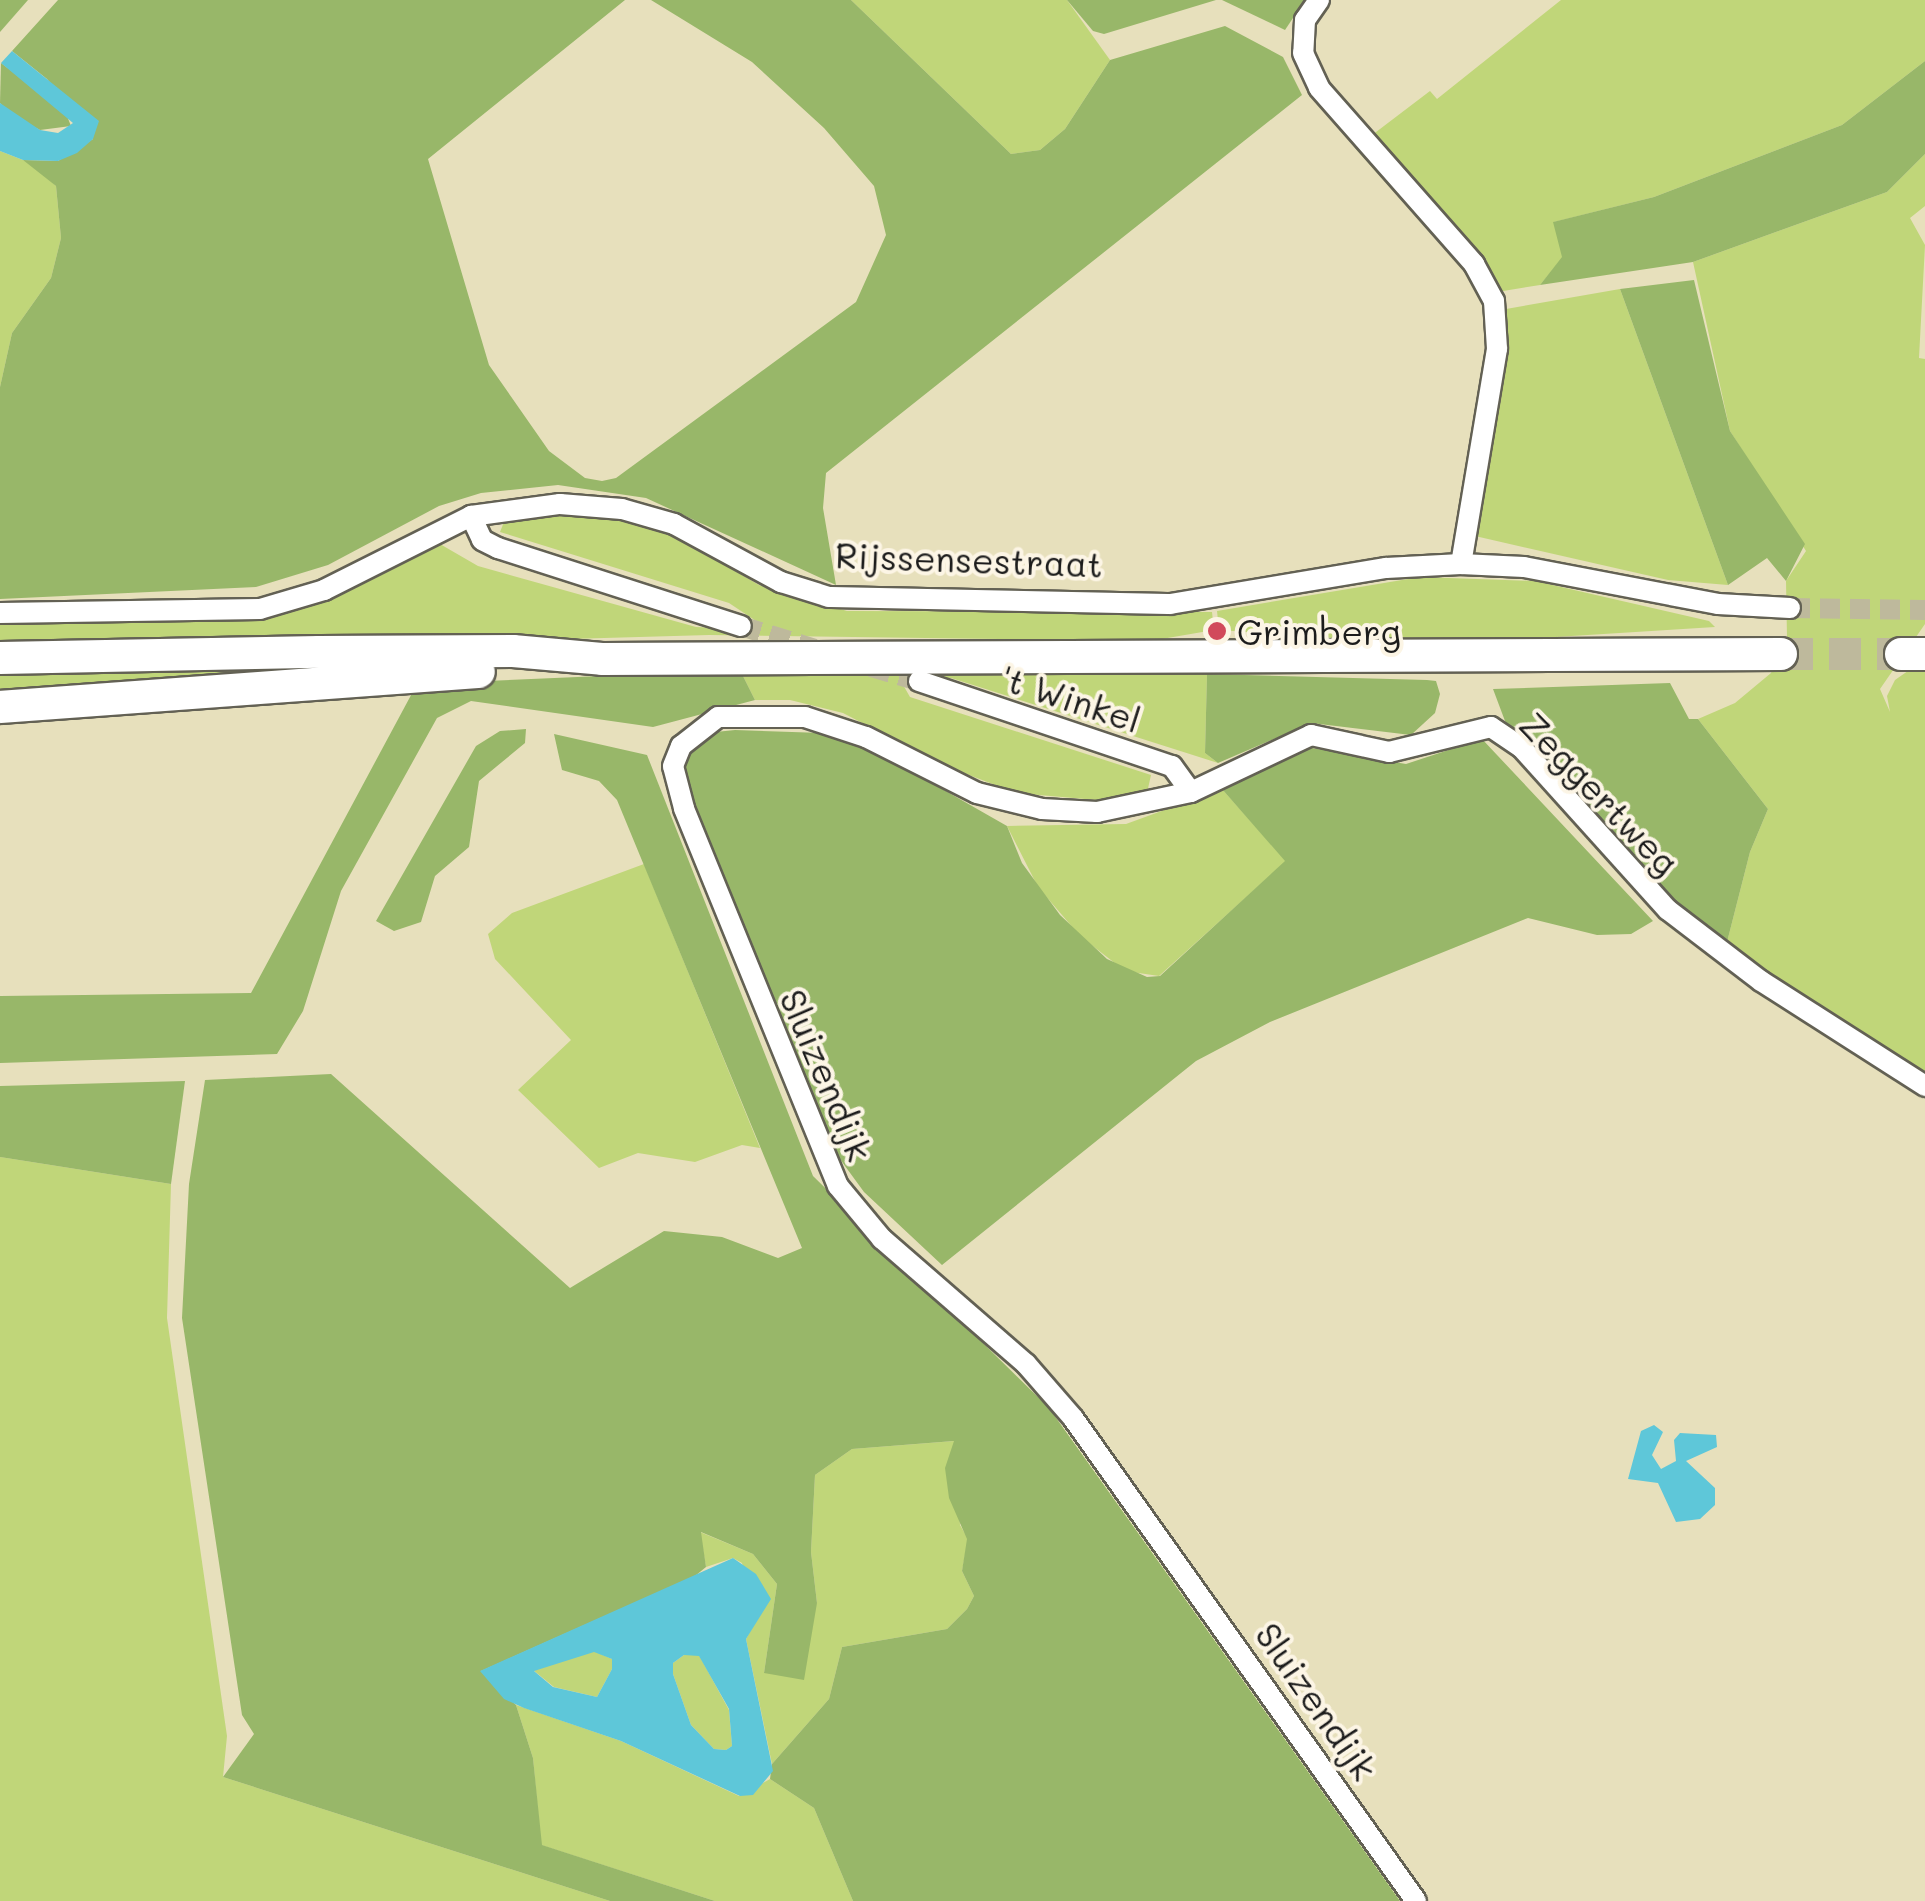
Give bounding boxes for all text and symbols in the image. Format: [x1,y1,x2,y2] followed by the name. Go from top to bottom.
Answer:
[835,533,1103,585] street label: Rijssensestraat
[1237,610,1401,652] place label: Grimberg
[1206,620,1228,642] marker: Grimberg
[996,656,1146,740] street label: 't Winkel
[1512,703,1688,883] street label: Zeggertweg
[772,983,882,1167] street label: Sluizendijk
[1248,1614,1386,1788] street label: Sluizendijk

